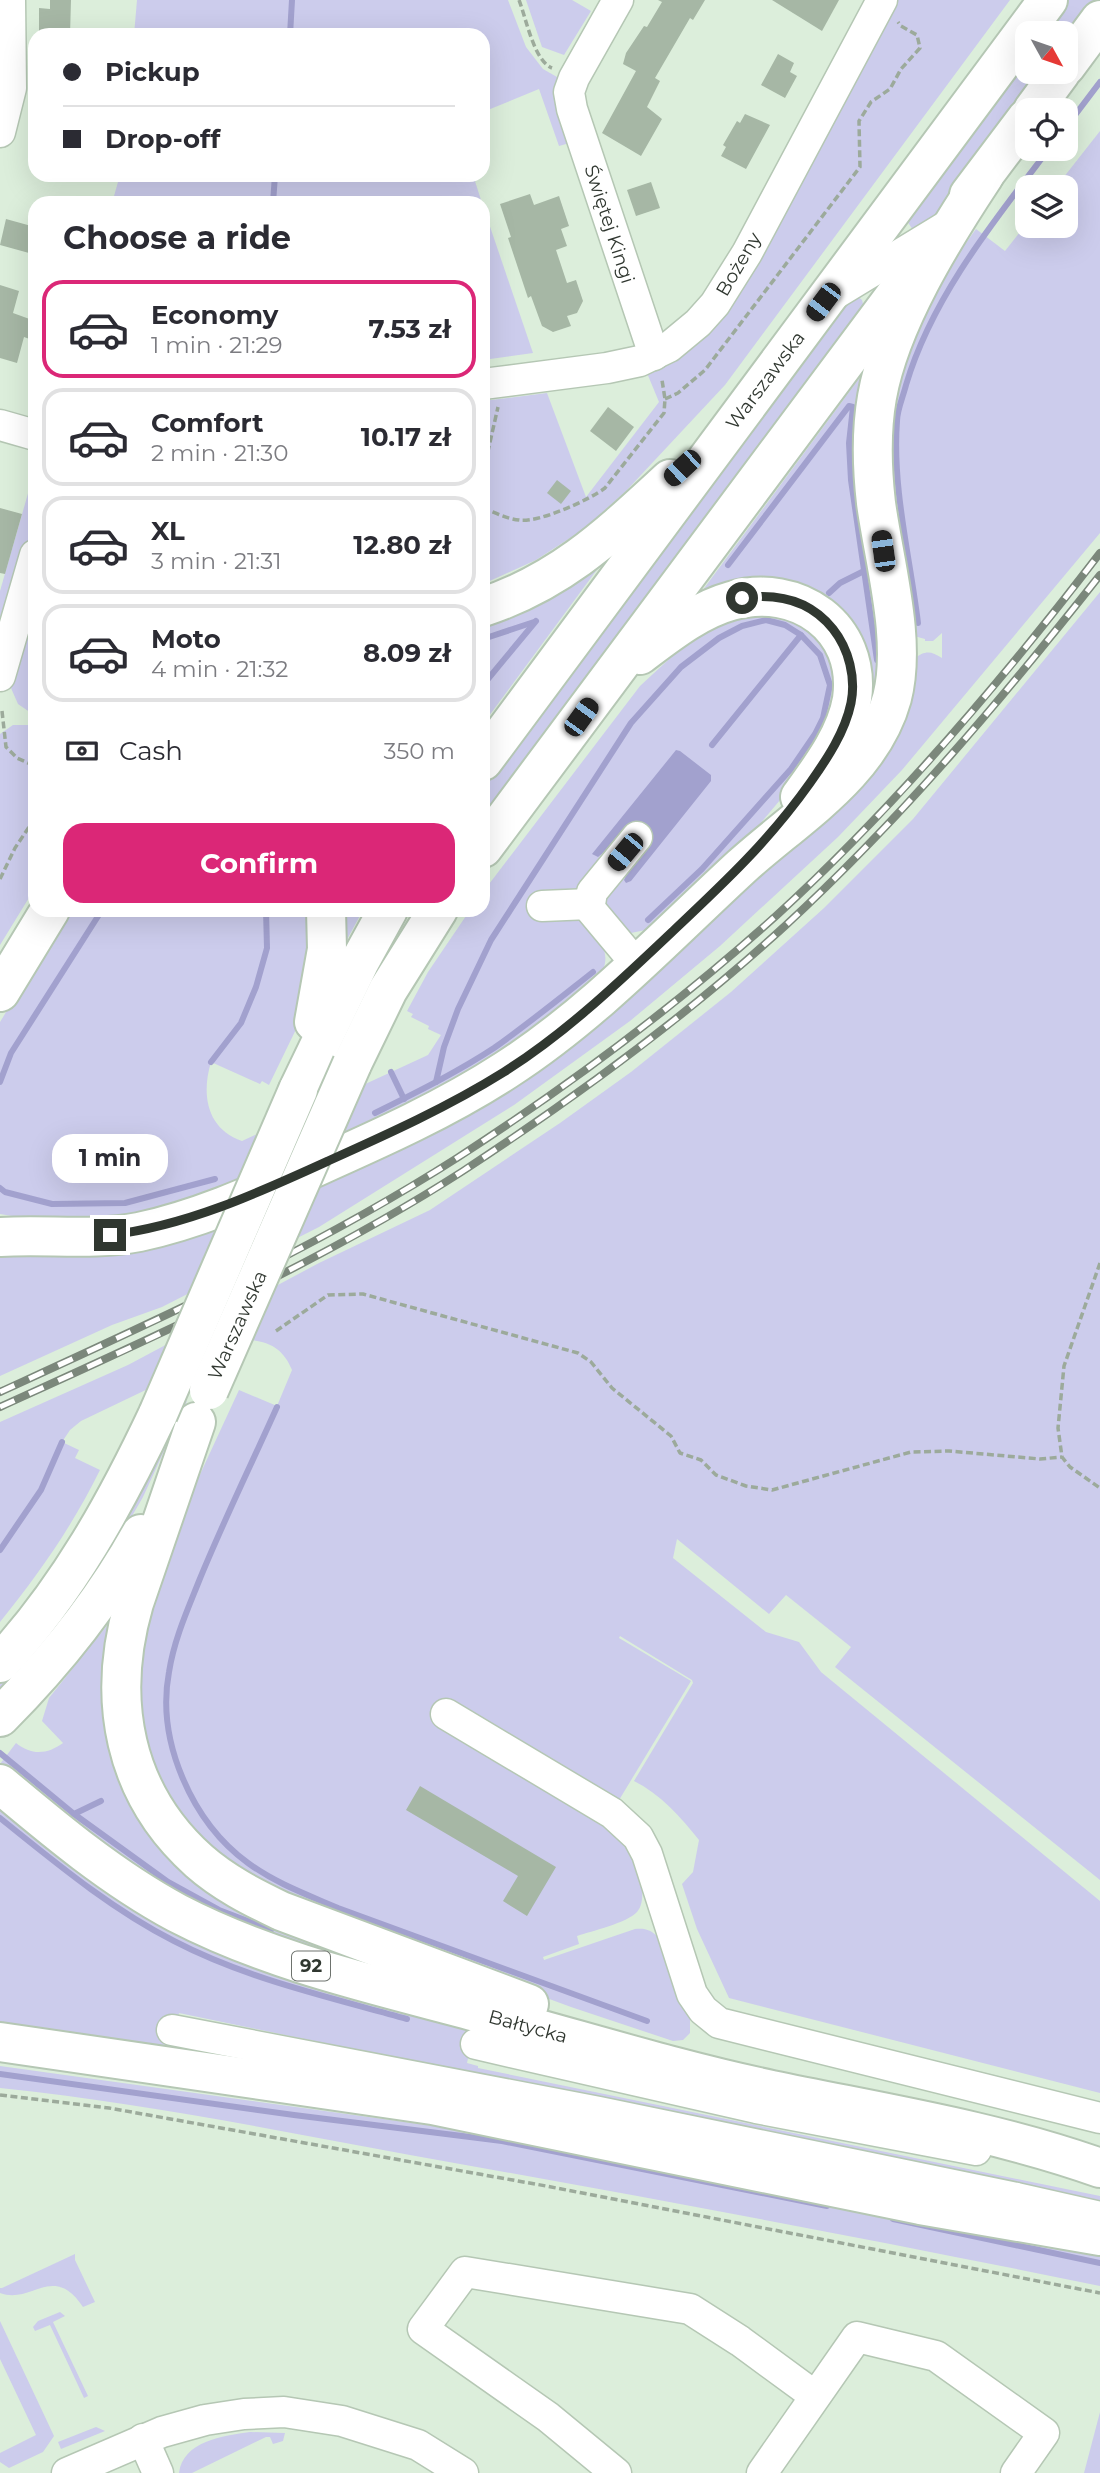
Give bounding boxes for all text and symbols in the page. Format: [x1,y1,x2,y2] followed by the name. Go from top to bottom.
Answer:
[1015,21,1078,84] north arrow
[1015,21,1078,238] map controls
[105,56,200,88] text: Pickup
[1015,98,1078,161] button: locate
[105,123,220,155] text: Drop-off
[580,162,640,286] street label: Świętej Kingi
[1015,175,1078,238] button: layers
[63,218,291,257] text: Choose a ride
[711,228,766,300] street label: Bożeny
[802,279,845,325] car
[67,298,130,361] icon: car
[151,299,278,331] text: Economy
[369,313,451,345] text: 7.53 zł
[721,327,810,434] street label: Warszawska
[151,331,283,359] text: 1 min · 21:29
[67,406,130,469] icon: car
[151,407,263,439] text: Comfort
[361,421,451,453] text: 10.17 zł
[151,439,289,467] text: 2 min · 21:30
[660,446,705,490] car
[67,514,130,577] icon: car
[151,515,185,547] text: XL
[353,529,451,561] text: 12.80 zł
[870,529,897,573] car
[151,547,282,575] text: 3 min · 21:31
[726,582,758,614] route start
[67,622,130,685] icon: car
[151,623,221,655] text: Moto
[363,637,451,669] text: 8.09 zł
[151,655,288,683] text: 4 min · 21:32
[561,694,602,740] car
[63,732,101,770] icon: cash
[119,735,183,767] text: Cash
[384,737,455,765] text: 350 m
[63,823,455,903] button: Confirm
[604,829,647,875] car
[52,1134,168,1182] callout: 1 min
[79,1144,141,1172] text: 1 min
[94,1219,126,1251] route end
[203,1267,272,1383] street label: Warszawska
[292,1952,330,1980] road number: 92
[486,2005,570,2048] street label: Bałtycka

